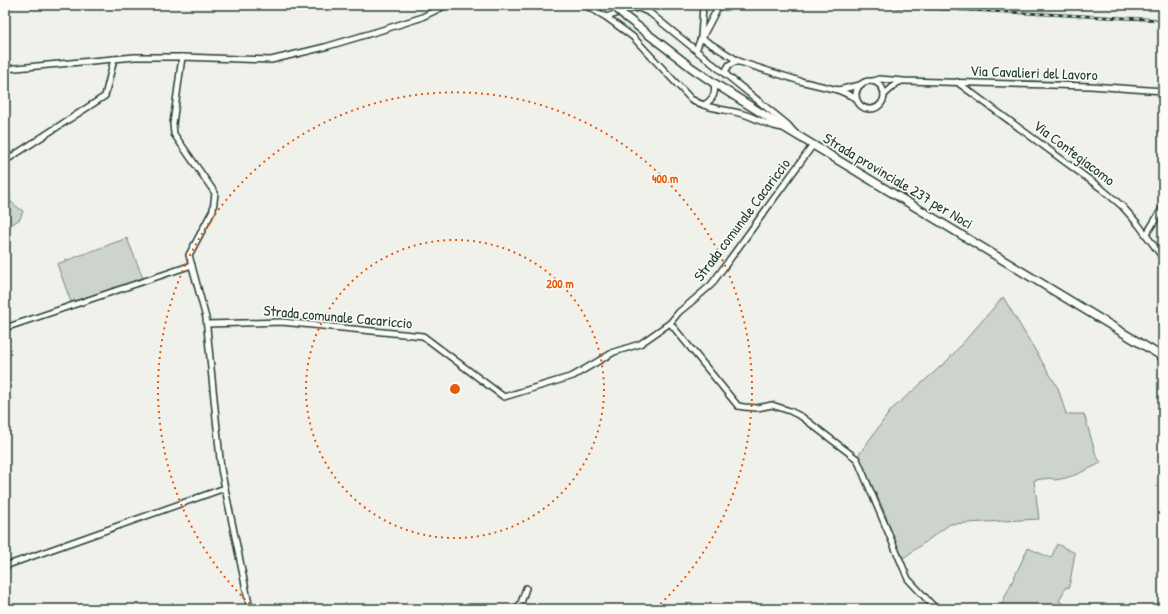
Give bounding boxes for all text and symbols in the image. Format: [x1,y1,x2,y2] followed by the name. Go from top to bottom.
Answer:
[970,60,1098,85] street label: Via Cavalieri del Lavoro
[1029,115,1119,190] street label: Via Contegiacomo
[819,127,977,234] street label: Strada provinciale 237 per Noci
[688,154,795,286] street label: Strada comunale Cacariccio
[652,170,678,187] text: 400 m
[546,275,574,292] text: 200 m
[263,300,413,333] street label: Strada comunale Cacariccio
[448,382,462,396] centre of rings

